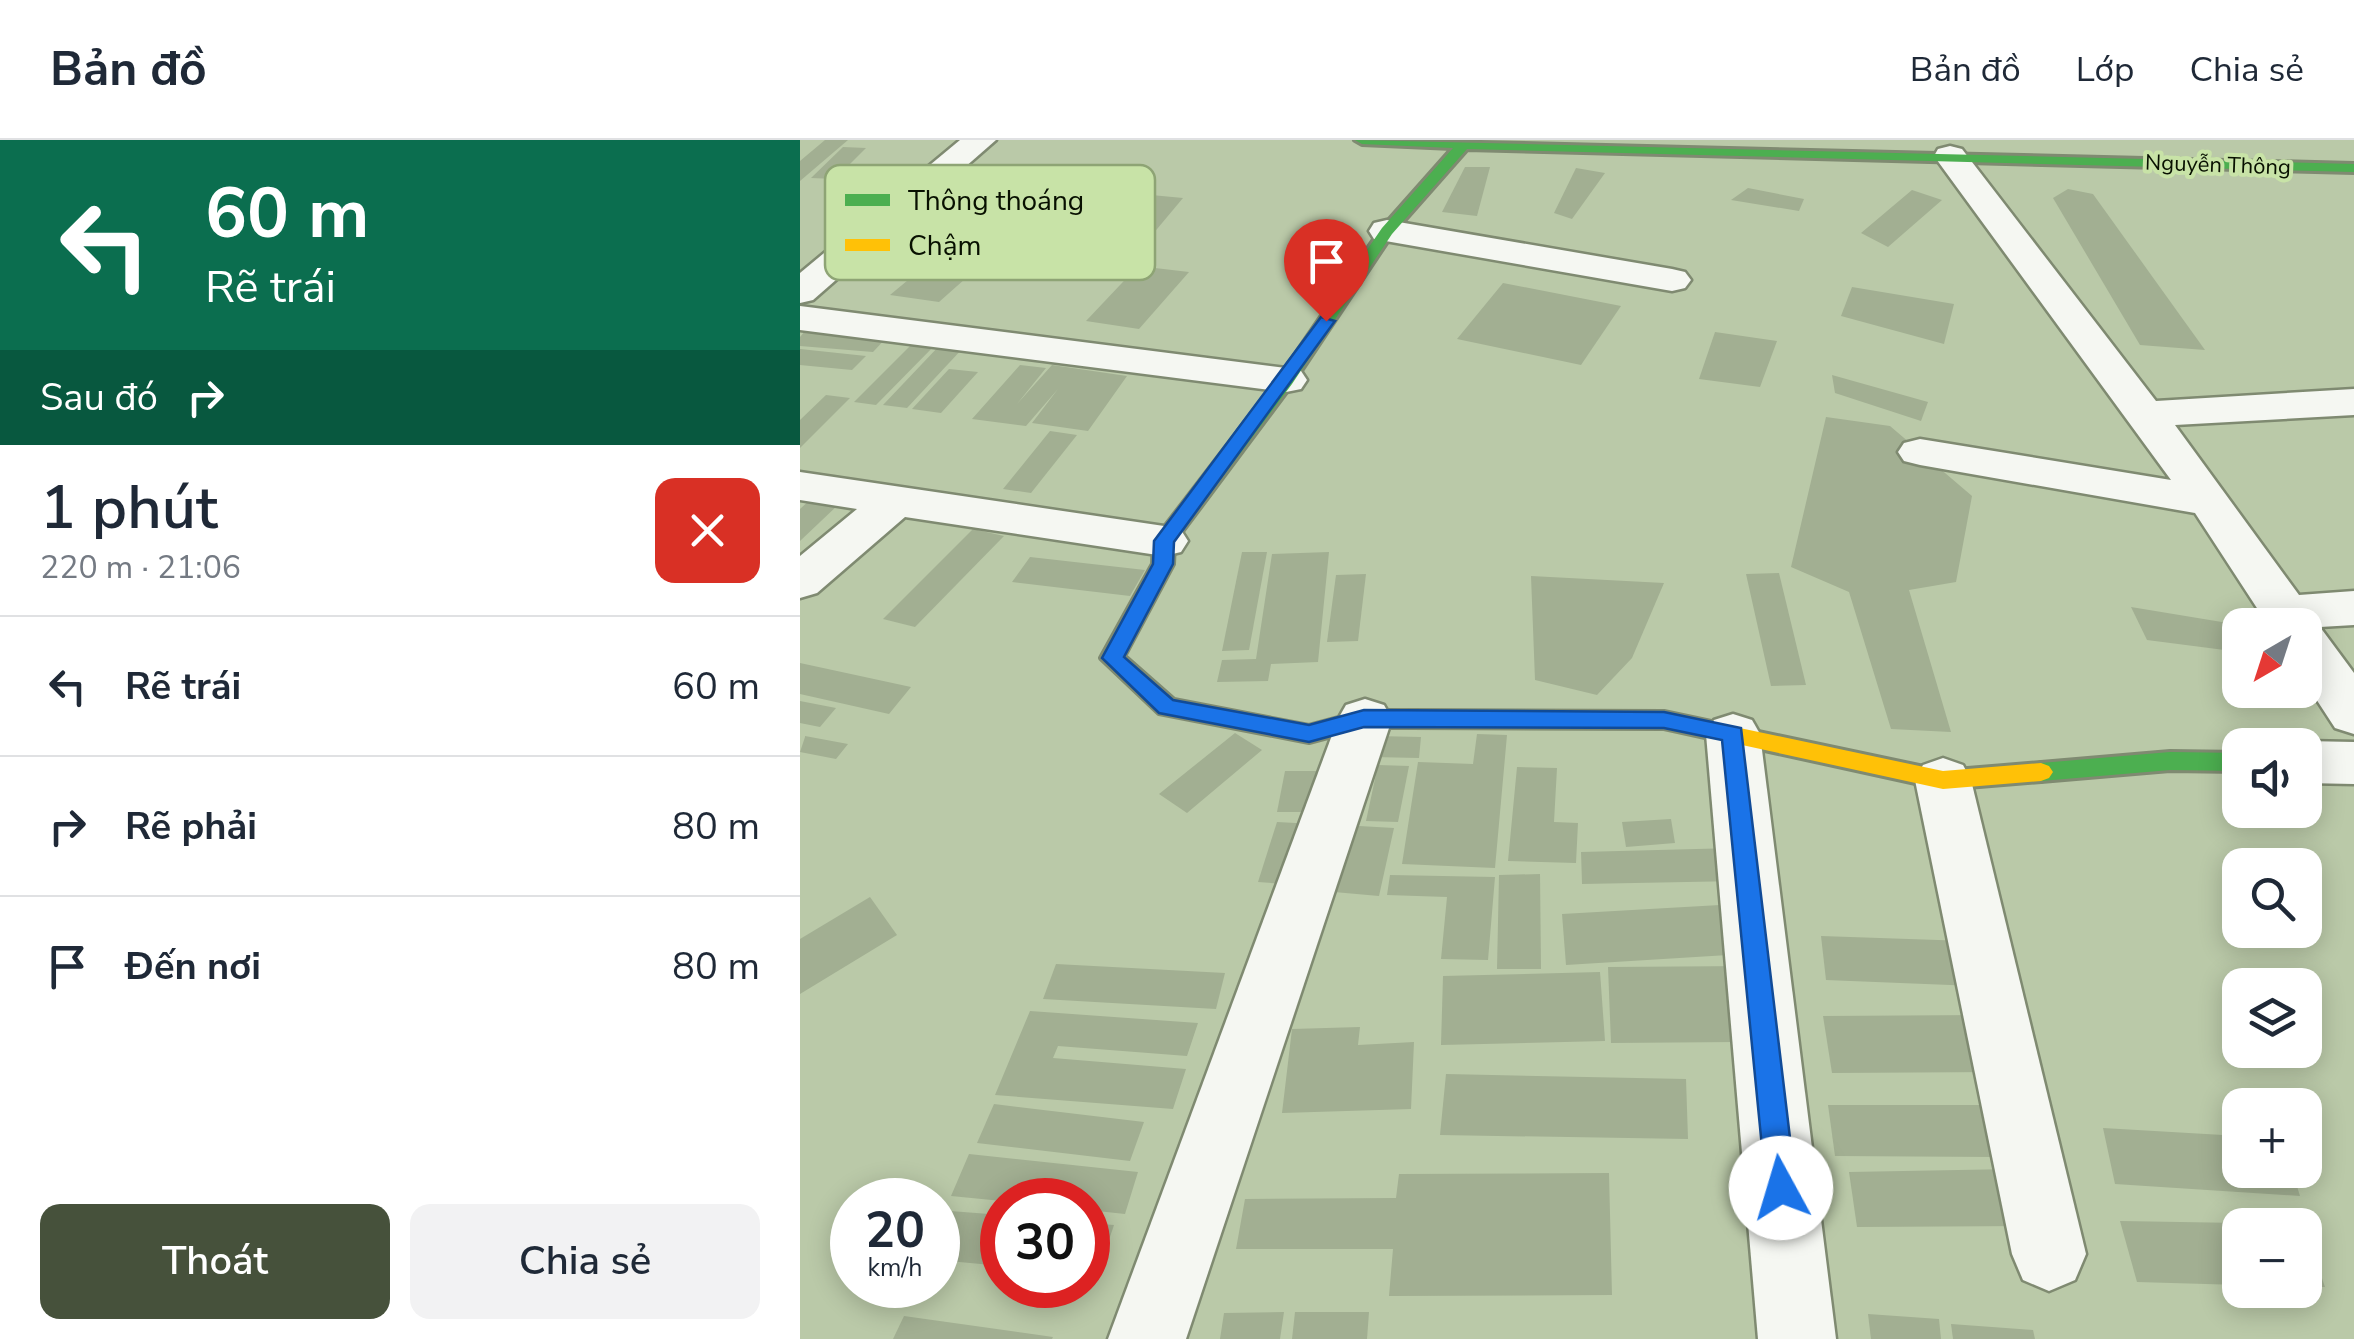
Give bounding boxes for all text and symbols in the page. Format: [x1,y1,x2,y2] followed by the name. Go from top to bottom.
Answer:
[50,36,207,102] text: Bản đồ
[1910,46,2021,93] text: Bản đồ
[2076,46,2134,93] text: Lớp
[2189,46,2304,93] text: Chia sẻ
[2145,147,2291,183] street label: Nguyễn Thông
[825,165,1155,280] legend
[205,166,369,262] text: 60 m
[40,180,170,310] icon: left
[908,182,1084,220] text: Thông thoáng
[1284,219,1369,322] pin
[908,227,982,265] text: Chậm
[1299,234,1354,289] icon: arrive
[205,257,336,318] text: Rẽ trái
[178,370,233,425] icon: right
[40,372,158,423] text: Sau đó
[40,467,218,549] text: 1 phút
[655,478,760,583] button: close
[40,546,241,589] text: 220 m · 21:06
[2222,608,2322,708] north arrow
[2222,608,2322,1308] map controls
[40,659,95,714] icon: left
[125,661,241,712] text: Rẽ trái
[672,661,760,712] text: 60 m
[2222,728,2322,828] button: sound
[40,799,95,854] icon: right
[125,801,257,852] text: Rẽ phải
[672,801,760,852] text: 80 m
[2222,848,2322,948] button: search
[40,939,95,994] icon: arrive
[125,941,261,992] text: Đến nơi
[672,941,760,992] text: 80 m
[2222,968,2322,1068] button: layers
[2222,1088,2322,1188] button: +
[1729,1136,1833,1240] position arrow
[980,1178,1110,1308] speed limit sign: 30
[865,1196,925,1265] text: 20
[40,1204,390,1319] button: Thoát
[410,1204,760,1319] button: Chia sẻ
[2222,1208,2322,1308] button: −
[867,1251,923,1285] text: km/h

